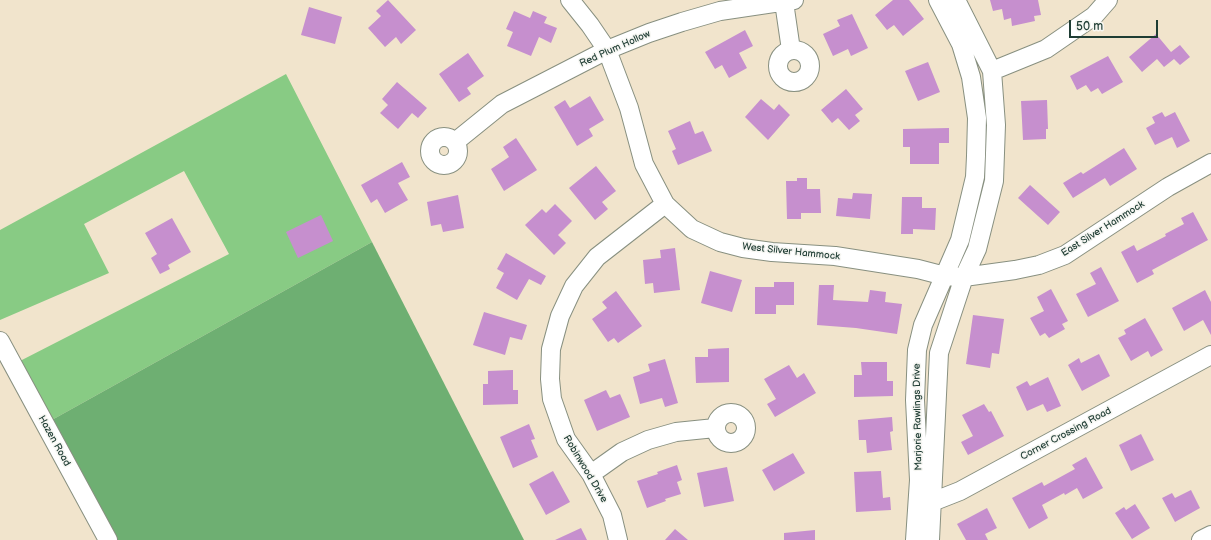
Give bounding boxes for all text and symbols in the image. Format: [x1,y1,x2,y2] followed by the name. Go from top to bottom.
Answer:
[1071,12,1160,38] scale bar
[1076,19,1103,34] text: 50 m
[578,28,652,70] street label: Red Plum Hollow
[1059,198,1147,260] street label: East Silver Hammock
[742,241,840,263] street label: West Silver Hammock
[911,363,925,471] street label: Marjorie Rawlings Drive
[1019,405,1113,463] street label: Corner Crossing Road
[35,414,73,468] street label: Hazen Road
[560,433,610,505] street label: Robinwood Drive

